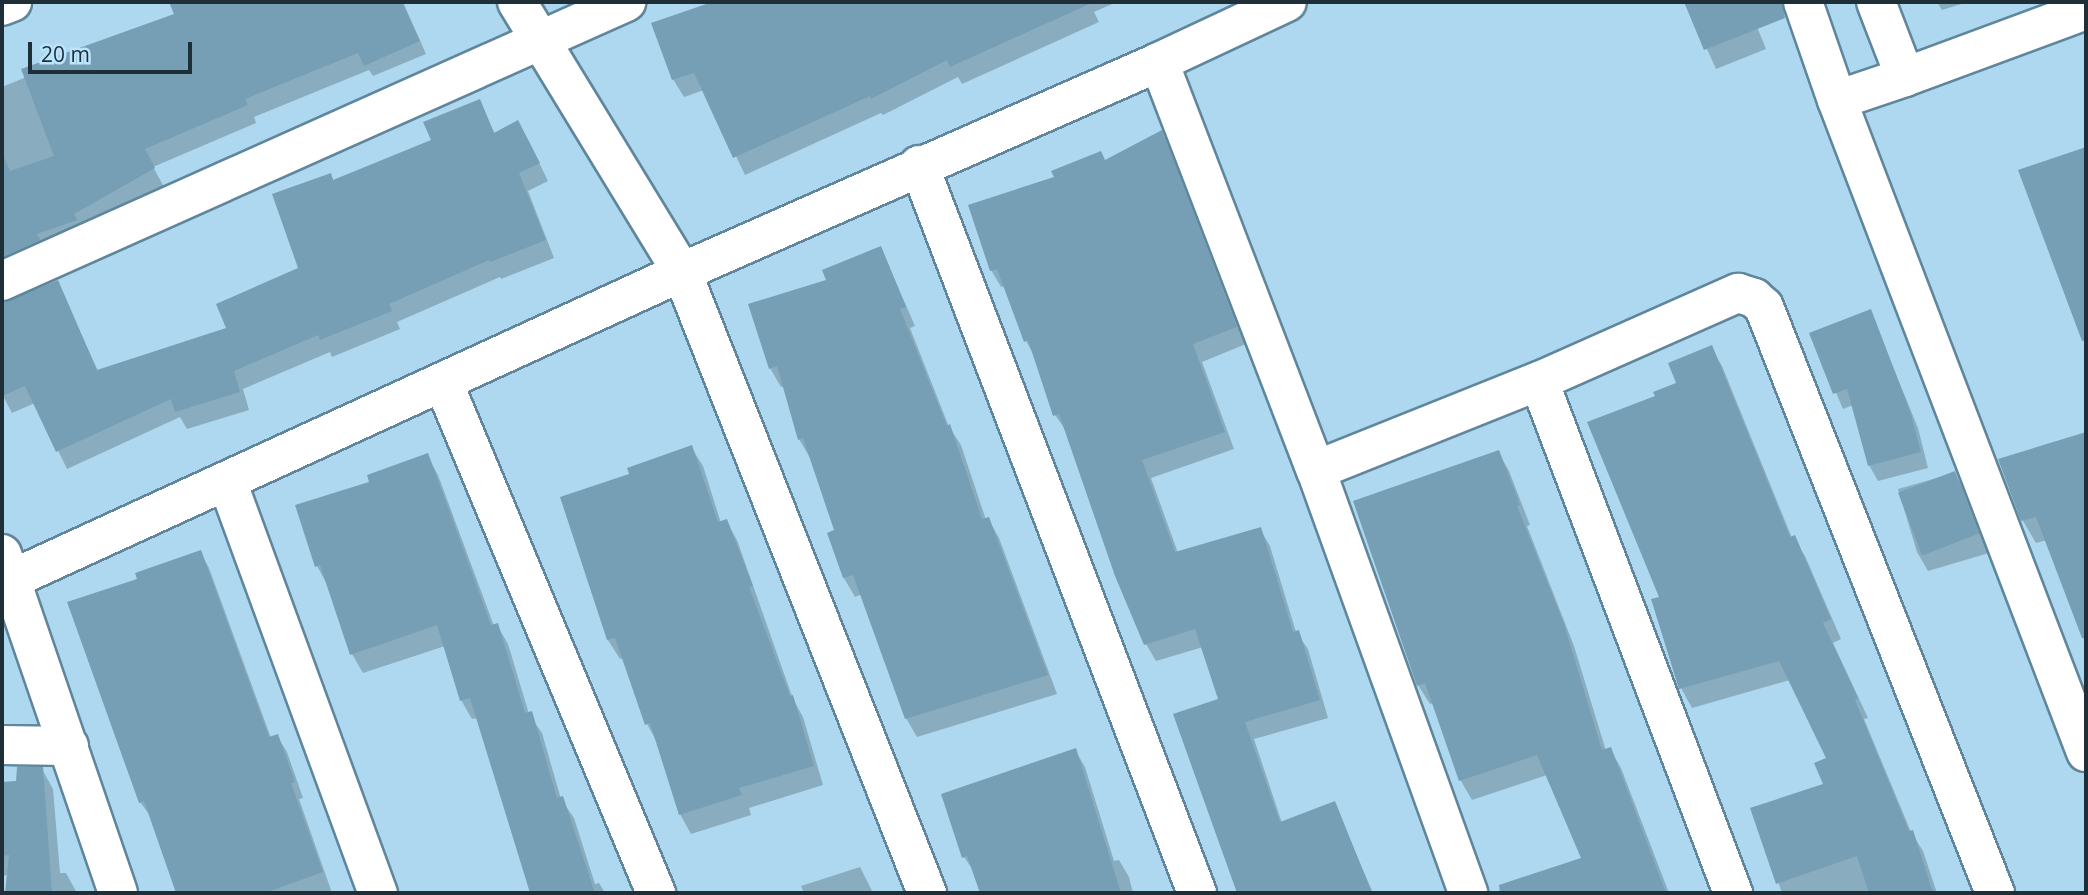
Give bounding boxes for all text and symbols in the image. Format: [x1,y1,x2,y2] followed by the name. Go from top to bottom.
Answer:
[32,28,196,72] scale bar
[41,40,90,68] text: 20 m

